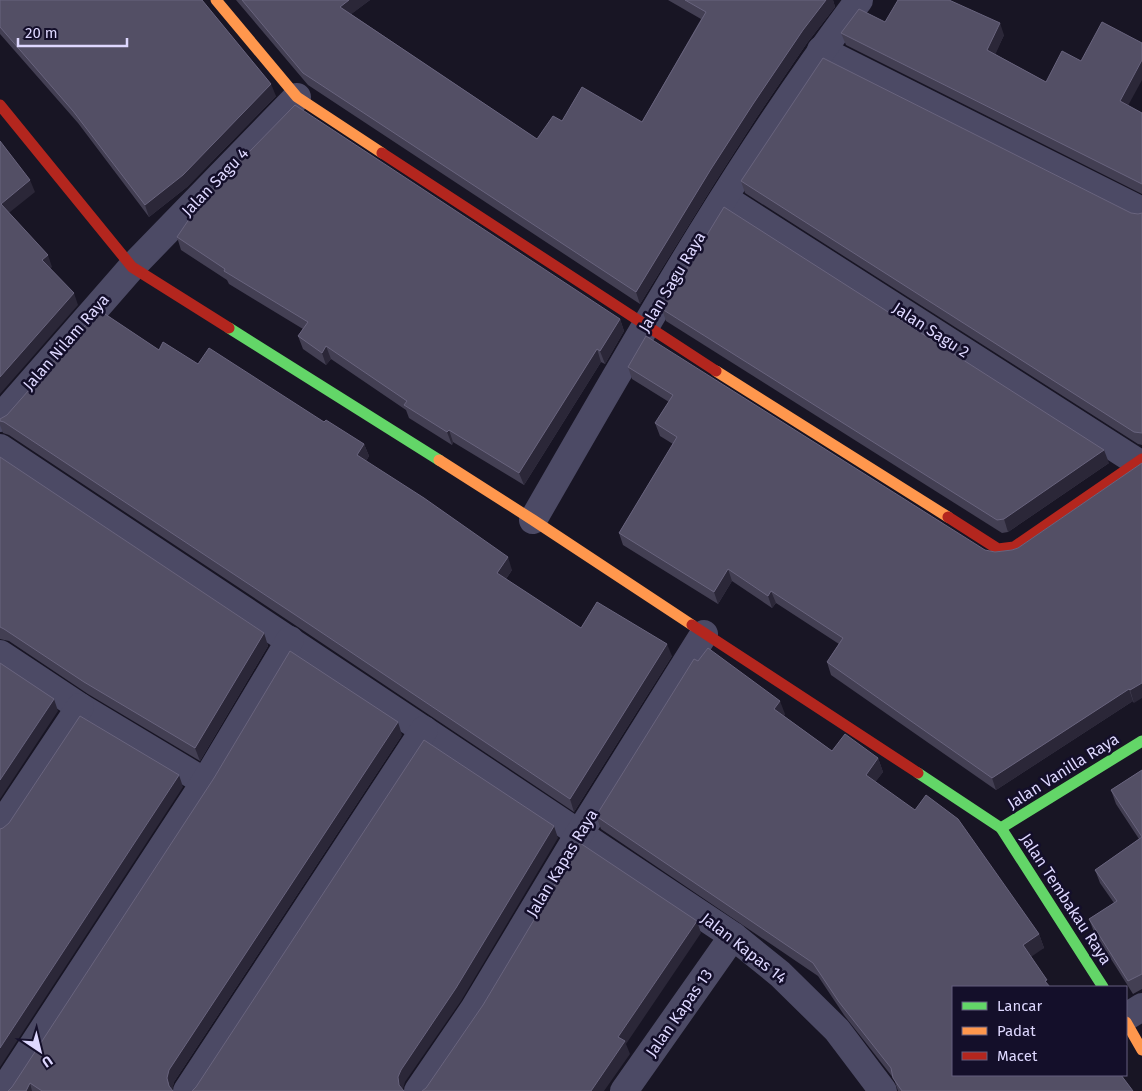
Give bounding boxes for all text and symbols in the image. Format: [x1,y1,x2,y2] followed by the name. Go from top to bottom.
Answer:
[18,15,126,47] scale bar
[25,24,58,42] text: 20 m
[178,143,253,220] street label: Jalan Sagu 4
[635,228,709,336] street label: Jalan Sagu Raya
[19,290,113,394] street label: Jalan Nilam Raya
[889,298,973,362] street label: Jalan Sagu 2
[1004,729,1122,813] street label: Jalan Vanilla Raya
[522,806,602,920] street label: Jalan Kapas Raya
[1016,830,1116,968] street label: Jalan Tembakau Raya
[697,909,791,988] street label: Jalan Kapas 14
[642,965,716,1061] street label: Jalan Kapas 13
[952,986,1127,1076] legend
[997,997,1042,1015] text: Lancar
[997,1022,1036,1040] text: Padat
[15,1026,65,1076] north arrow
[997,1047,1038,1065] text: Macet
[39,1052,56,1071] text: U

